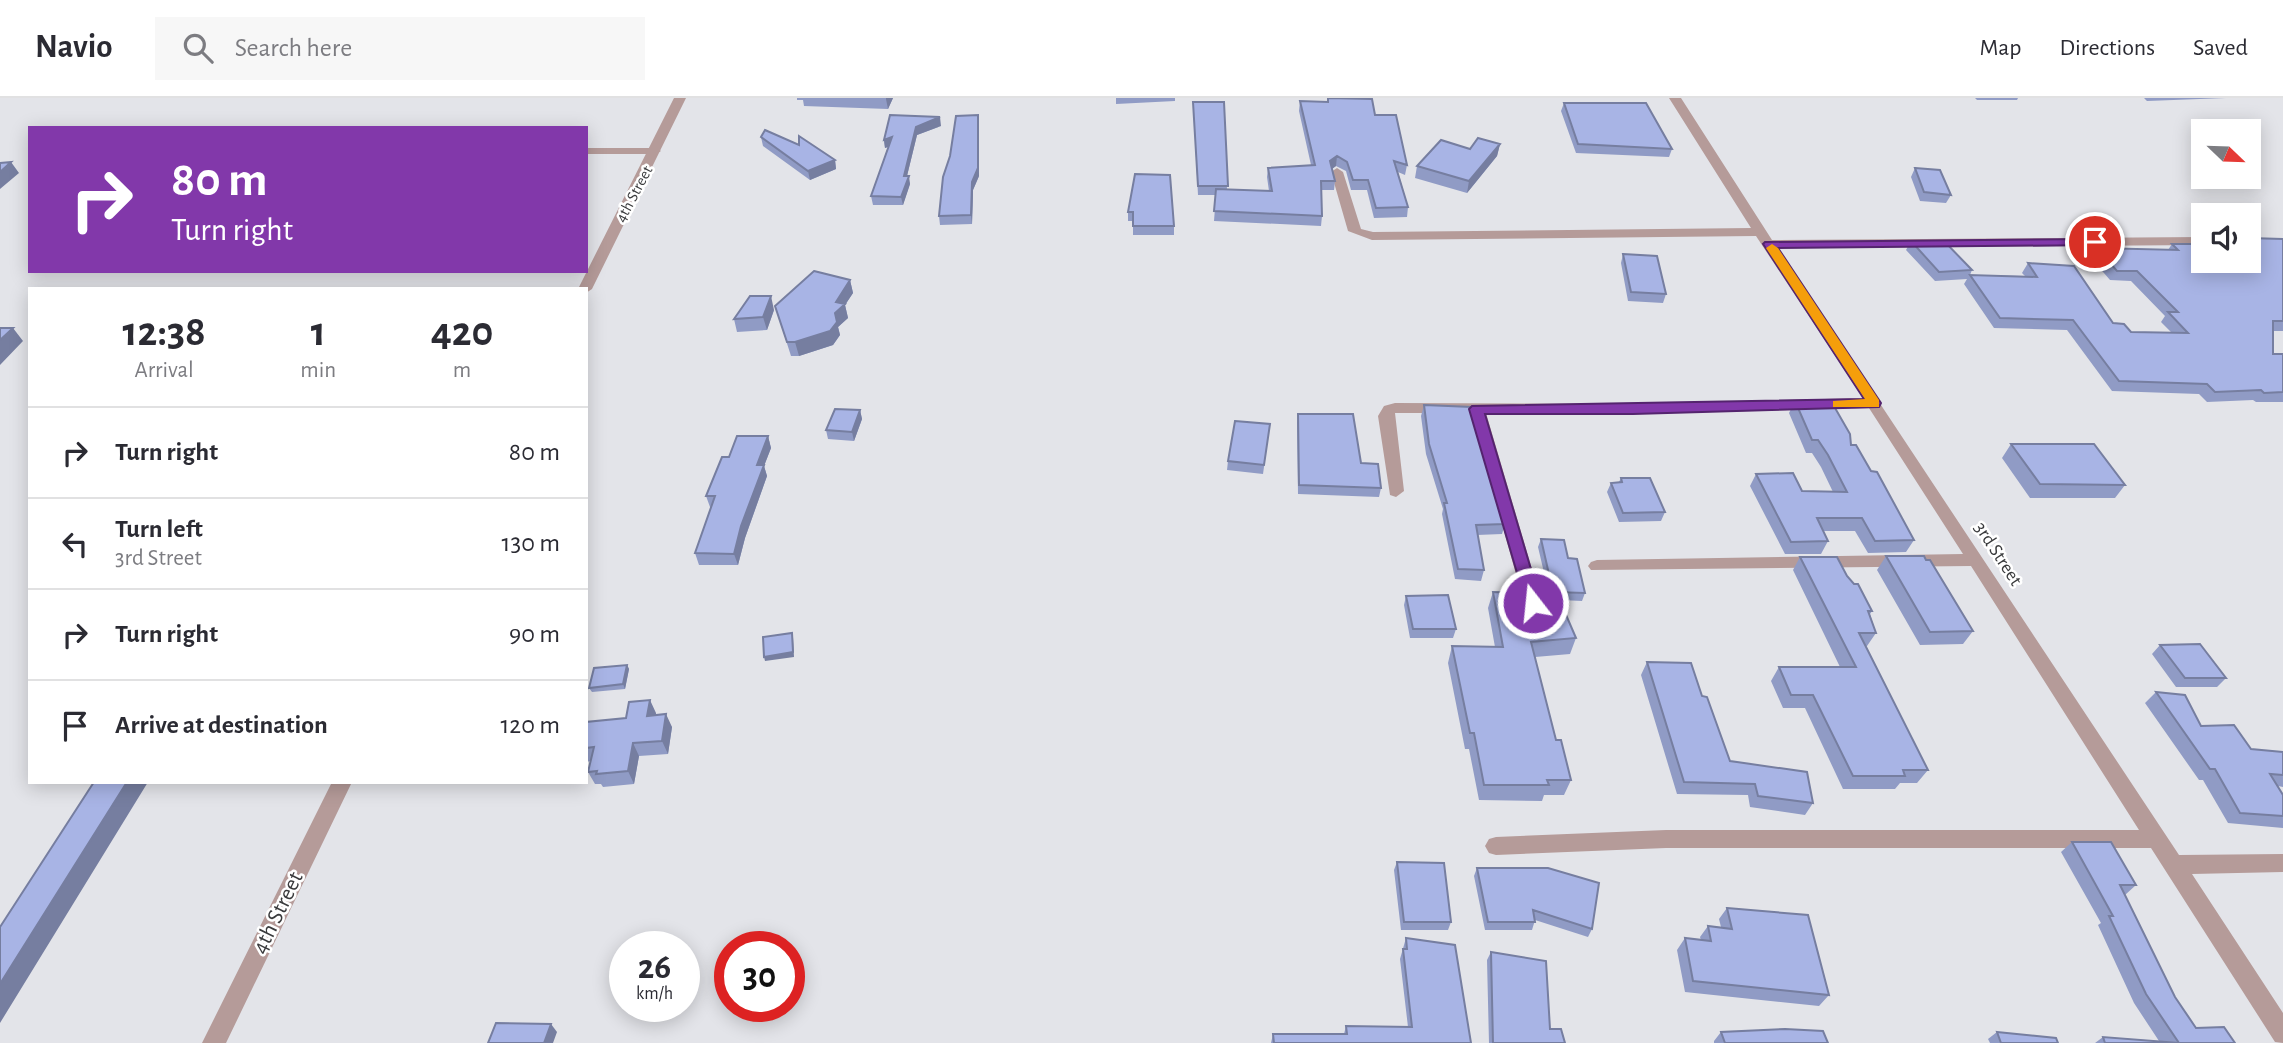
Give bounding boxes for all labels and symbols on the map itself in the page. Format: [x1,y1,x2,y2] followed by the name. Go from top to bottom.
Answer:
[2191,119,2261,189] north arrow
[613,163,655,225] street label: 4th Street
[2065,212,2125,272] pin
[1971,519,2025,589] street label: 3rd Street
[1496,566,1570,640] position arrow
[248,868,308,958] street label: 4th Street
[714,931,805,1022] speed limit sign: 30

